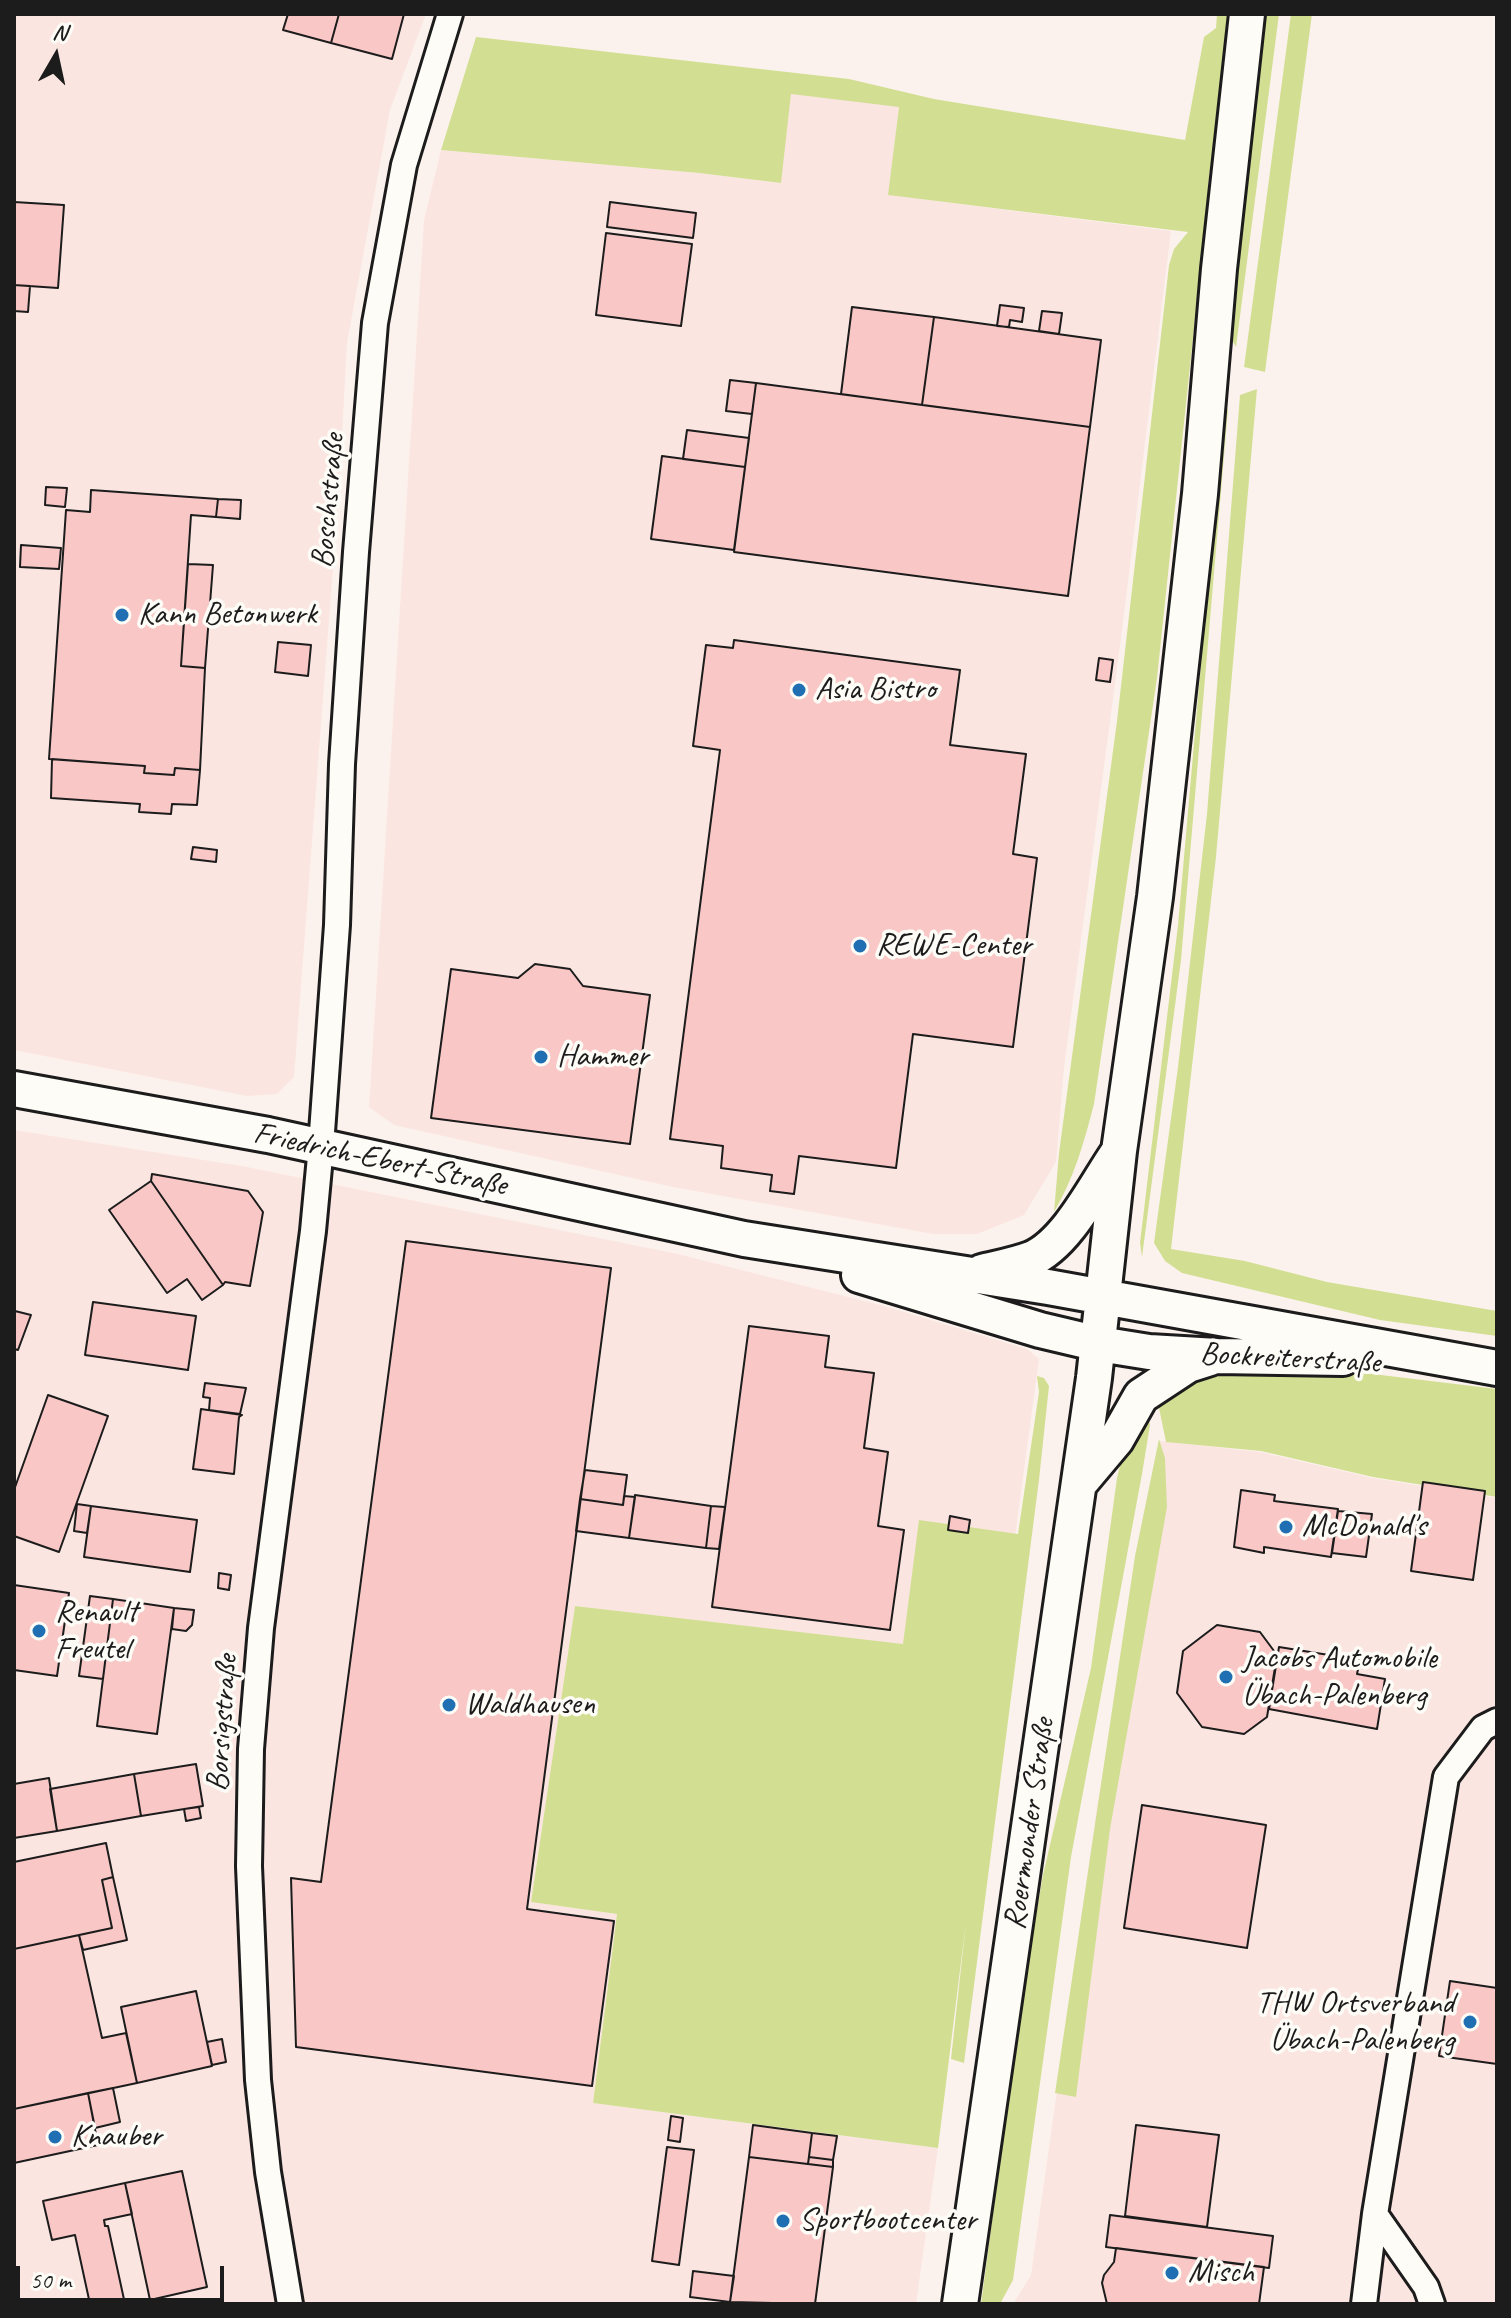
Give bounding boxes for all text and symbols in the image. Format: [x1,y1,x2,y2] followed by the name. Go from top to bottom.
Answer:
[16,16,96,96] north arrow
[51,17,69,47] text: N
[304,432,354,570] street label: Boschstraße
[138,596,317,634] place label: Kann Betonwerk
[113,606,131,624] marker: Kann Betonwerk
[815,671,935,709] place label: Asia Bistro
[790,681,808,699] marker: Asia Bistro
[876,927,1032,965] place label: REWE-Center
[851,937,869,955] marker: REWE-Center
[557,1038,648,1076] place label: Hammer
[532,1048,550,1066] marker: Hammer
[250,1114,510,1206] street label: Friedrich-Ebert-Straße
[1199,1335,1381,1383] street label: Bockreiterstraße
[1302,1508,1426,1546] place label: McDonald's
[1277,1518,1295,1536] marker: McDonald's
[55,1594,137,1669] place label: Renault Freutel
[30,1622,48,1640] marker: Renault Freutel
[1242,1640,1437,1715] place label: Jacobs Automobile Übach-Palenberg
[199,1653,247,1793] street label: Borsigstraße
[1217,1668,1235,1686] marker: Jacobs Automobile Übach-Palenberg
[465,1686,595,1724] place label: Waldhausen
[440,1696,458,1714] marker: Waldhausen
[996,1716,1064,1932] street label: Roermonder Straße
[1256,1985,1454,2060] place label: THW Ortsverband Übach-Palenberg
[1461,2013,1479,2031] marker: THW Ortsverband Übach-Palenberg
[71,2118,162,2156] place label: Knauber
[46,2128,64,2146] marker: Knauber
[799,2202,976,2240] place label: Sportbootcenter
[774,2212,792,2230] marker: Sportbootcenter
[20,2250,228,2300] scale bar
[1188,2254,1254,2292] place label: Misch
[1163,2264,1181,2282] marker: Misch
[30,2265,71,2295] text: 50 m

